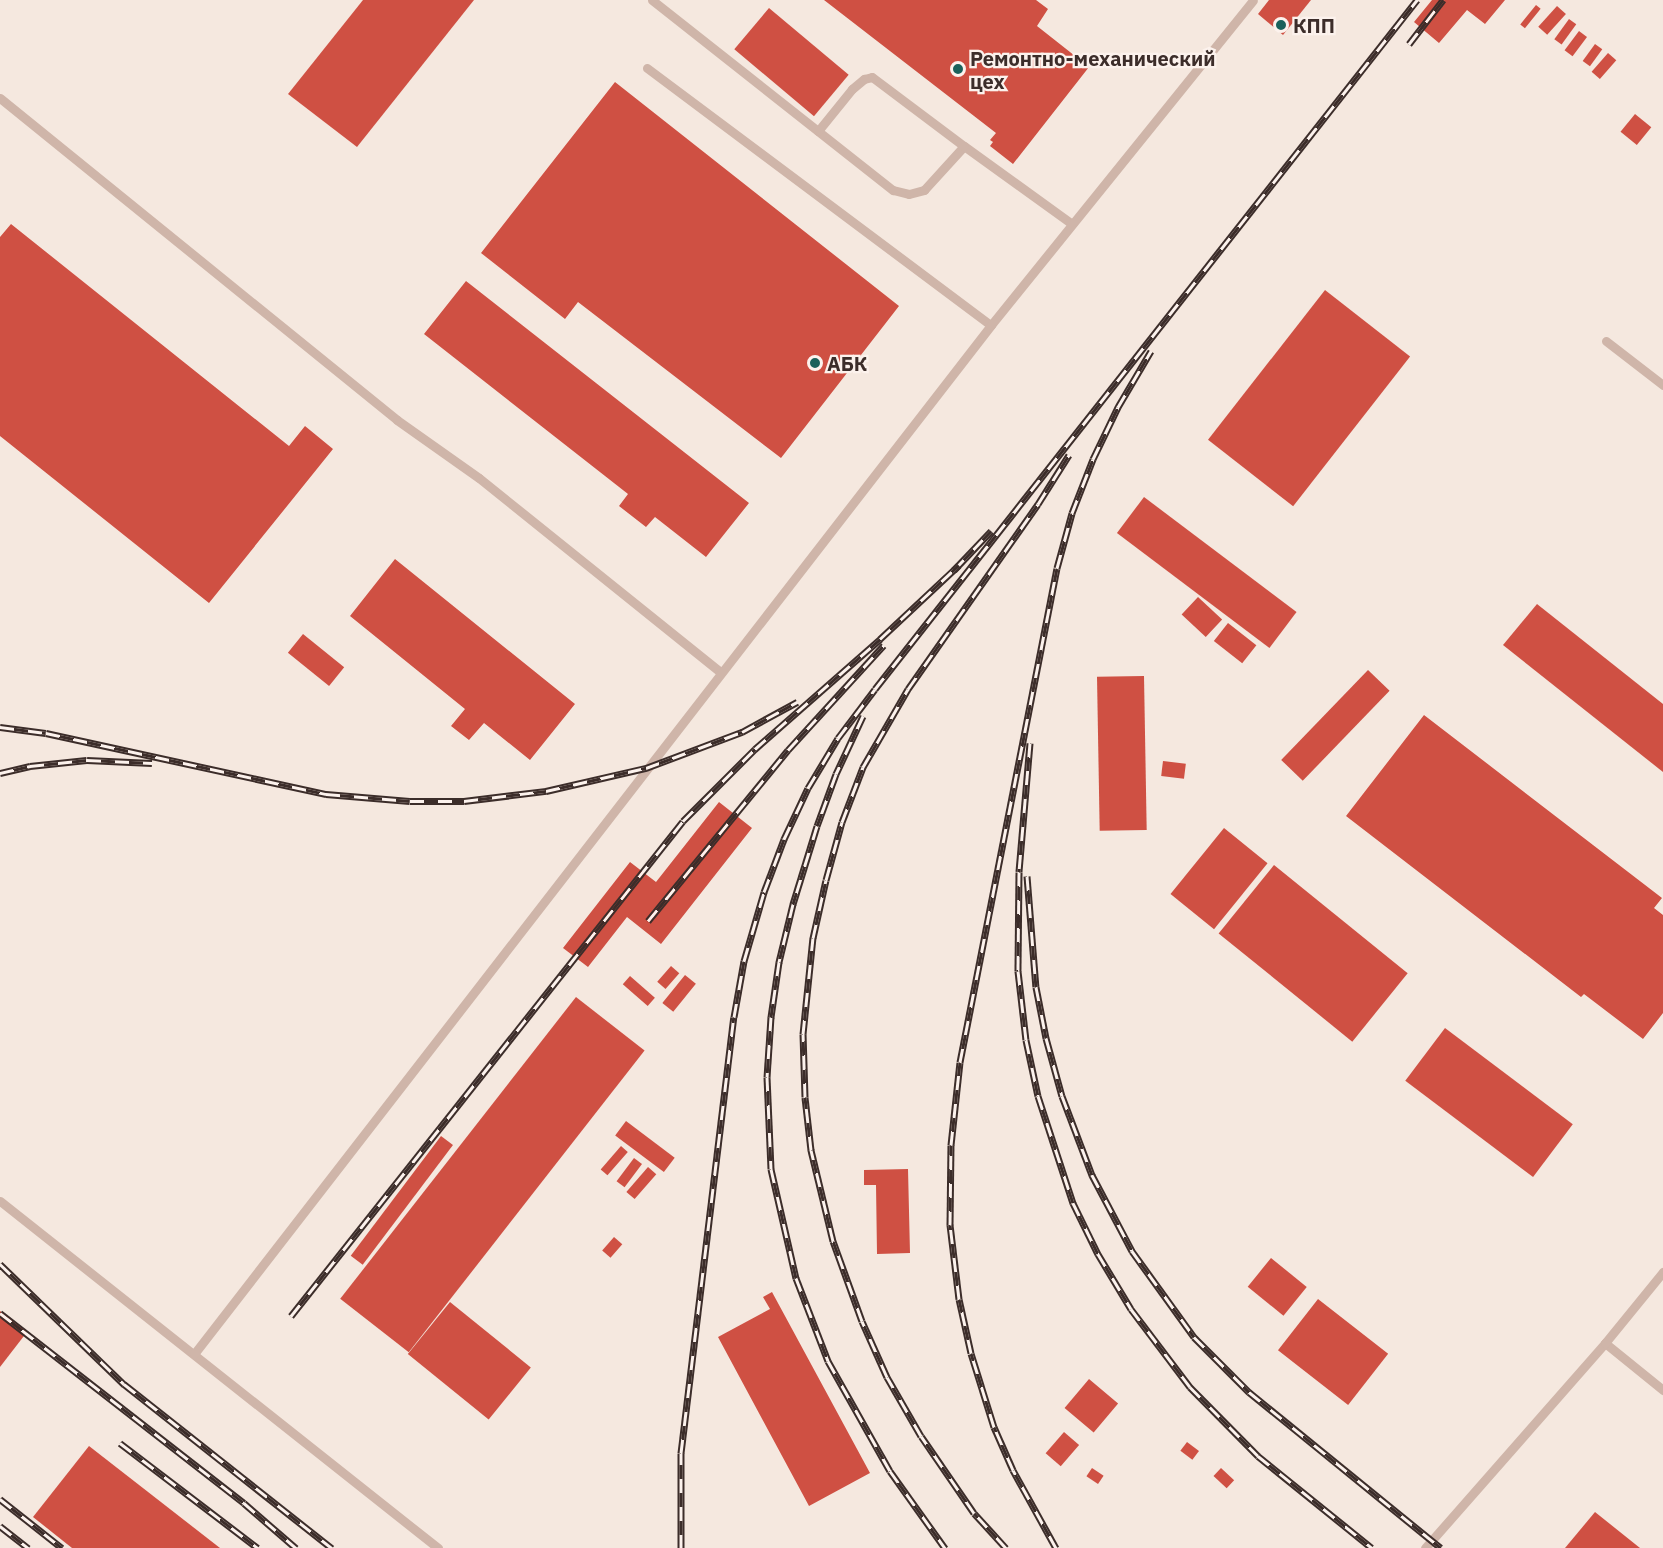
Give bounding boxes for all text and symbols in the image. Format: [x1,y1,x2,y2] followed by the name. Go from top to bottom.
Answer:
[1293,13,1335,37] place label: КПП
[1274,18,1288,32] marker: КПП
[970,46,1215,93] place label: Ремонтно-механический цех
[951,62,965,76] marker: Ремонтно-механический цех
[827,351,867,375] place label: АБК
[808,356,822,370] marker: АБК

